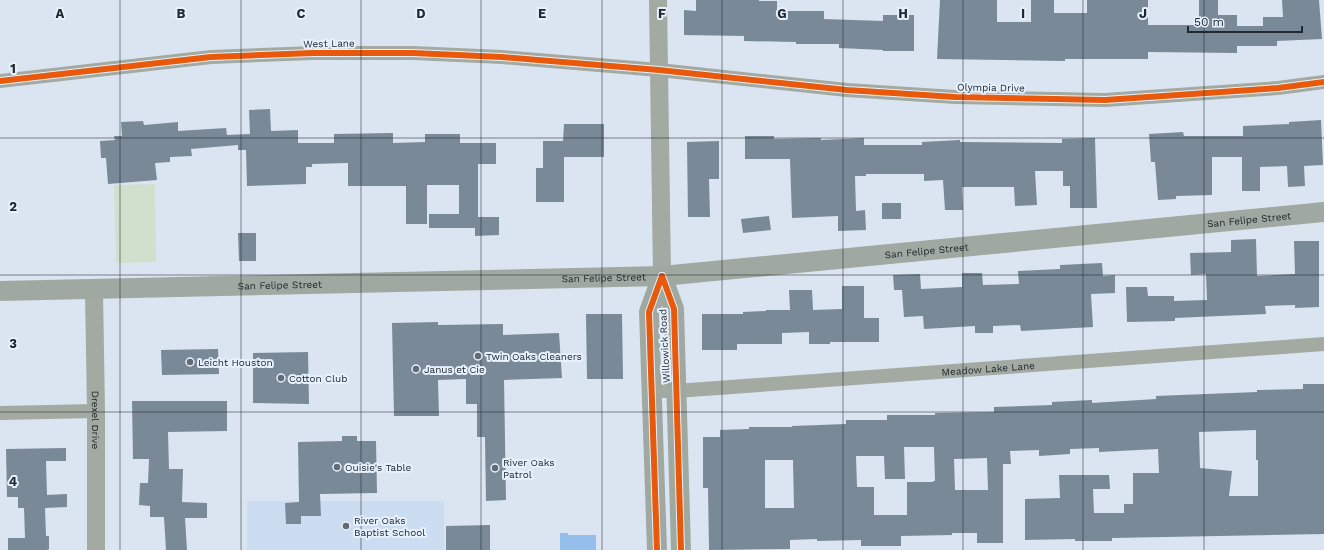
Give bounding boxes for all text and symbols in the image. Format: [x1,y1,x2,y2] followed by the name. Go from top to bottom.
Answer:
[56,6,65,21] text: A
[177,6,186,21] text: B
[297,6,306,21] text: C
[416,6,426,21] text: D
[538,6,546,21] text: E
[658,6,666,21] text: F
[777,6,787,21] text: G
[898,6,908,21] text: H
[1021,6,1025,21] text: I
[1139,6,1147,21] text: J
[1188,8,1302,34] scale bar
[1194,15,1224,29] text: 50 m
[303,38,355,49] street label: West Lane
[10,61,16,76] text: 1
[957,81,1025,94] street label: Olympia Drive
[9,199,17,214] text: 2
[1207,210,1292,229] street label: San Felipe Street
[884,241,970,260] street label: San Felipe Street
[562,271,647,284] street label: San Felipe Street
[238,279,323,292] street label: San Felipe Street
[657,309,672,383] street label: Willowick Road
[9,336,17,351] text: 3
[473,351,483,361] marker: Twin Oaks Cleaners
[486,351,582,362] place label: Twin Oaks Cleaners
[185,357,195,367] marker: Leicht Houston
[198,357,273,368] place label: Leicht Houston
[941,360,1036,378] street label: Meadow Lake Lane
[411,364,421,374] marker: Janus et Cie
[424,364,485,375] place label: Janus et Cie
[276,373,286,383] marker: Cotton Club
[289,373,347,384] place label: Cotton Club
[90,391,101,450] street label: Drexel Drive
[503,457,554,480] place label: River Oaks Patrol
[332,462,342,472] marker: Ouisie's Table
[345,462,411,473] place label: Ouisie's Table
[490,463,500,473] marker: River Oaks Patrol
[9,474,18,489] text: 4
[354,515,425,538] place label: River Oaks Baptist School
[341,521,351,531] marker: River Oaks Baptist School

